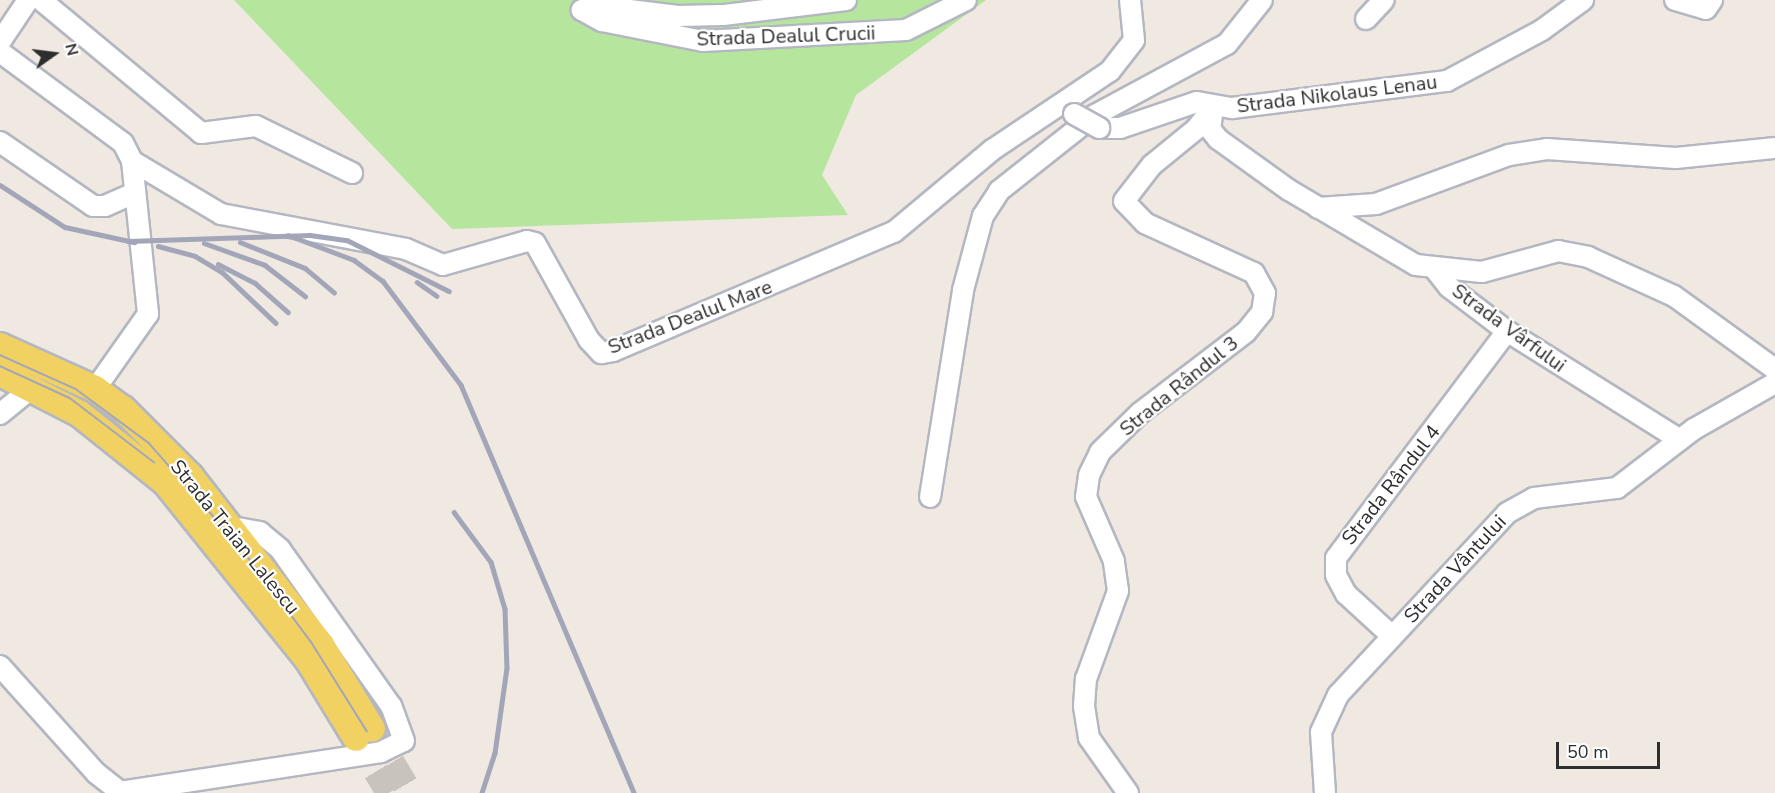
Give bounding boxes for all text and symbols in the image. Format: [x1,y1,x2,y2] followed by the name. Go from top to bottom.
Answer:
[696,21,876,51] street label: Strada Dealul Crucii
[24,24,84,84] north arrow
[59,41,84,58] text: N
[1235,70,1439,118] street label: Strada Nikolaus Lenau
[604,275,776,359] street label: Strada Dealul Mare
[1447,279,1571,377] street label: Strada Vârfului
[1115,331,1243,441] street label: Strada Rândul 3
[1337,420,1445,550] street label: Strada Rândul 4
[165,455,305,619] street label: Strada Traian Lalescu
[1399,510,1511,628] street label: Strada Vântului
[1559,730,1662,768] scale bar
[1567,740,1609,764] text: 50 m

